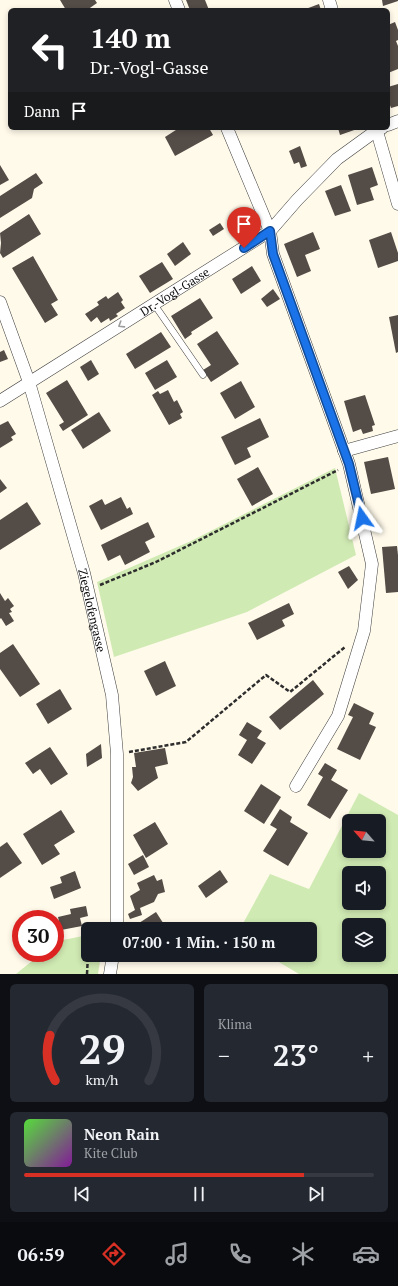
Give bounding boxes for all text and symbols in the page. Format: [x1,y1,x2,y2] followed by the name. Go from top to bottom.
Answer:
[90,19,171,56] text: 140 m
[24,24,76,76] icon: left
[90,55,209,79] text: Dr.-Vogl-Gasse
[68,100,90,122] icon: arrive
[24,101,60,121] text: Dann
[227,207,261,248] pin
[233,213,255,235] icon: arrive
[137,264,212,319] street label: Dr.-Vogl-Gasse
[118,320,125,327] one-way arrow
[341,497,383,539] position arrow
[76,566,109,654] street label: Ziegelofengasse
[342,814,386,858] north arrow
[342,814,386,962] map controls
[342,866,386,910] button: sound
[12,910,64,962] speed limit sign: 30
[342,918,386,962] button: layers
[123,932,275,952] text: 07:00 · 1 Min. · 150 m
[218,1015,252,1033] text: Klima
[78,1021,126,1076] text: 29
[273,1035,319,1075] text: 23°
[218,1041,230,1070] text: −
[362,1041,374,1070] text: +
[86,1070,119,1089] text: km/h
[84,1124,160,1144] text: Neon Rain
[84,1144,138,1162] text: Kite Club
[71,1183,93,1205] icon: previous
[188,1183,210,1205] icon: pause
[305,1183,327,1205] icon: next
[100,1240,128,1268] icon: directions
[163,1240,191,1268] icon: music
[226,1240,254,1268] icon: phone
[289,1240,317,1268] icon: climate
[352,1240,380,1268] icon: car
[18,1242,64,1266] text: 06:59

